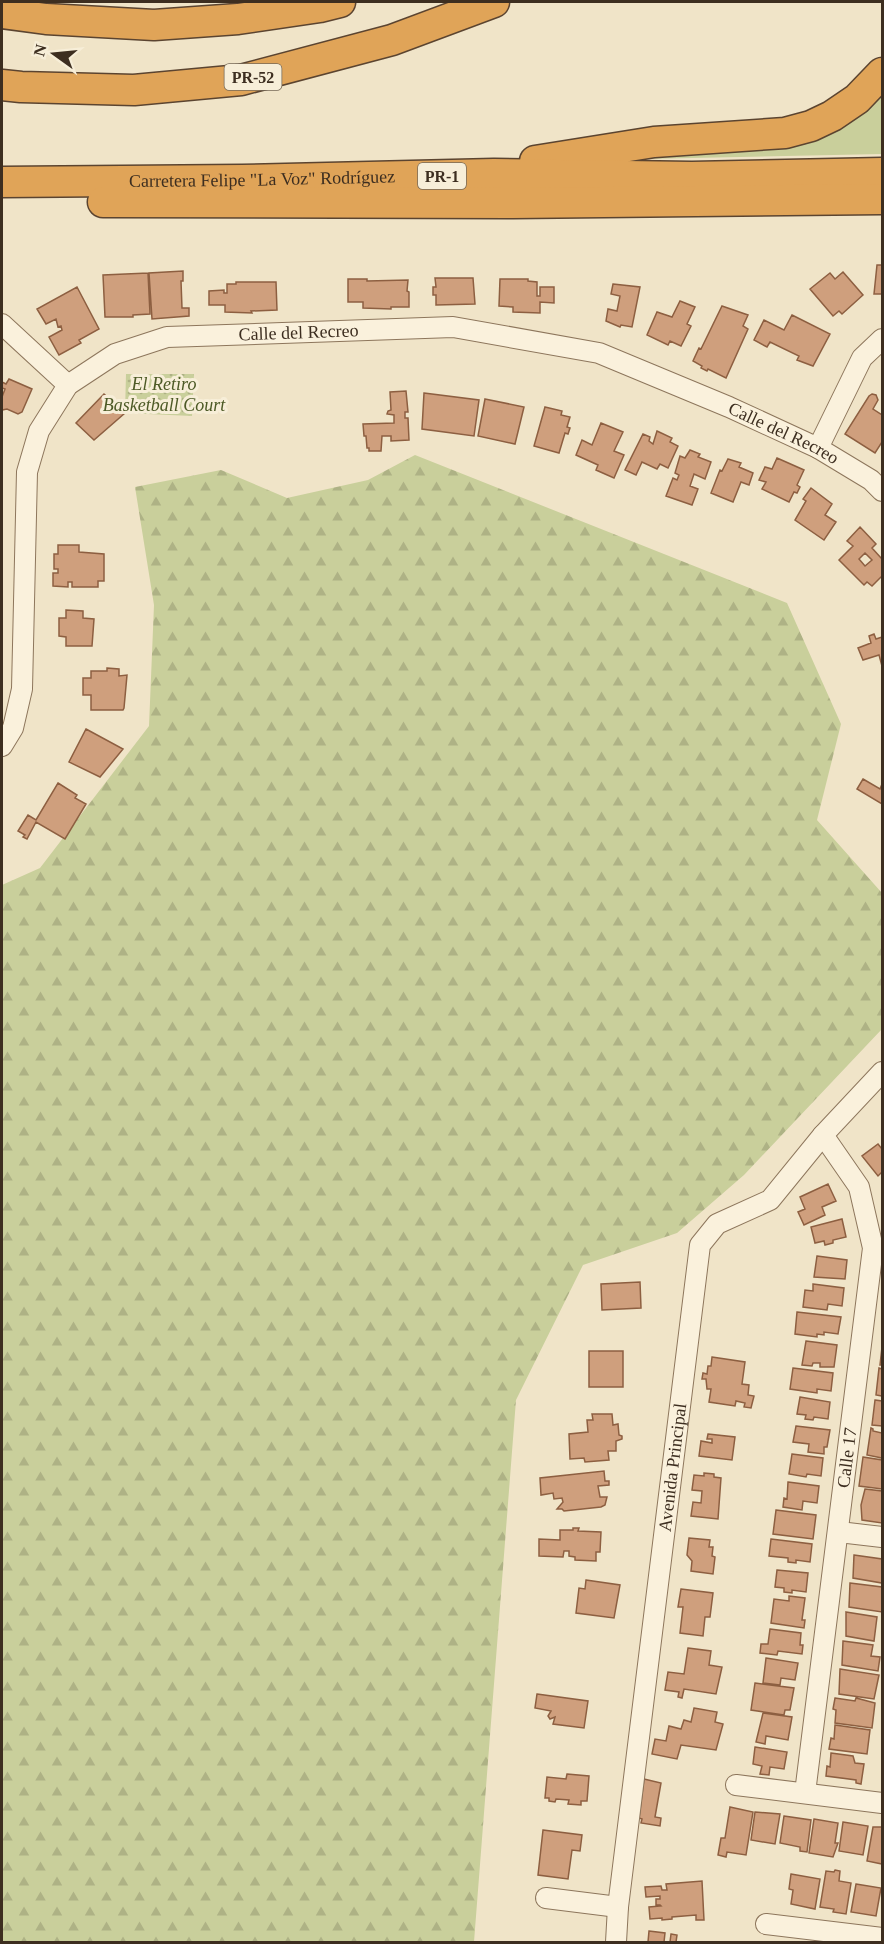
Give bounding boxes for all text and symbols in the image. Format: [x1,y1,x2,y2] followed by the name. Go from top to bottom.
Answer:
[24,24,84,84] north arrow
[30,42,50,58] text: N
[224,64,282,90] road number: PR-52
[418,163,466,189] road number: PR-1
[129,166,395,191] street label: Carretera Felipe "La Voz" Rodríguez
[238,320,359,344] street label: Calle del Recreo
[103,374,226,415] park label: El Retiro Basketball Court
[725,398,842,468] street label: Calle del Recreo
[655,1402,690,1533] street label: Avenida Principal
[833,1426,861,1489] street label: Calle 17

